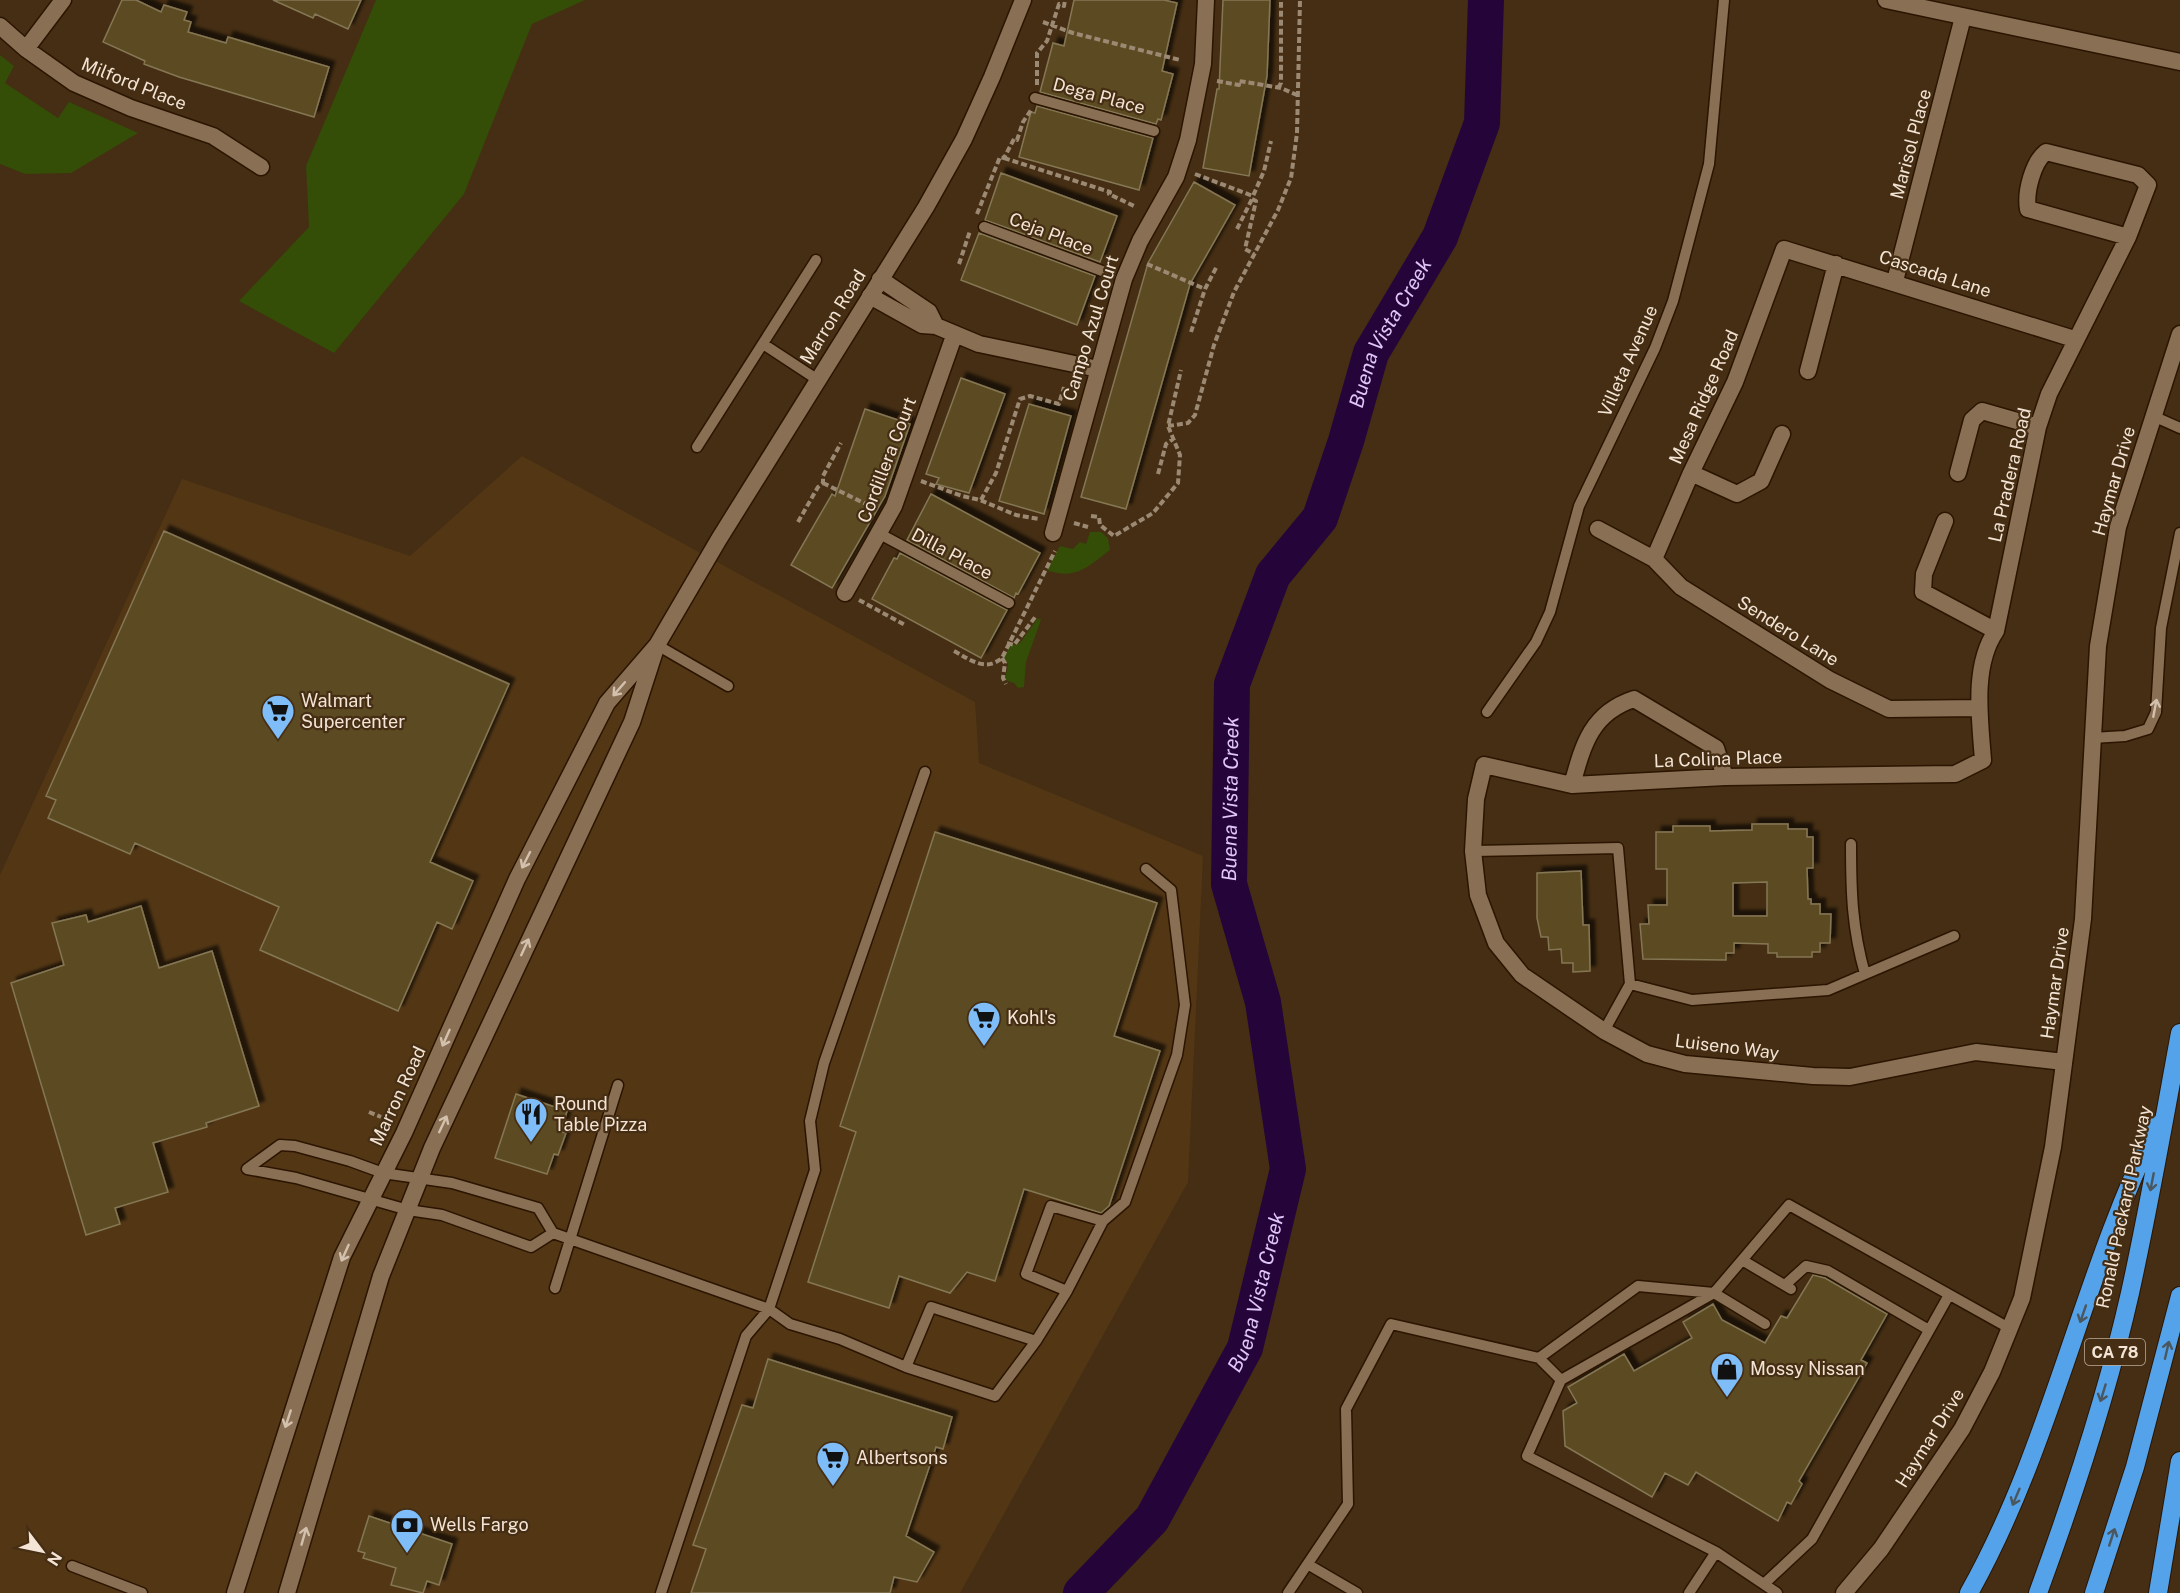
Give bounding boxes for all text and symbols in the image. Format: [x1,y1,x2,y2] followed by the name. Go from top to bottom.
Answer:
[79,53,190,114] street label: Milford Place
[1051,73,1148,118] street label: Dega Place
[1886,87,1935,201] street label: Marisol Place
[1006,208,1096,259] street label: Ceja Place
[1876,246,1994,302] street label: Cascada Lane
[1058,252,1123,403] street label: Campo Azul Court
[1344,254,1437,411] water label: Buena Vista Creek
[795,266,870,368] street label: Marron Road
[1594,302,1661,420] street label: Villeta Avenue
[1665,326,1743,467] street label: Mesa Ridge Road
[853,394,920,526] street label: Cordillera Court
[1984,406,2035,544] street label: La Pradera Road
[2088,424,2139,538] street label: Haymar Drive
[908,523,996,584] street label: Dilla Place
[1734,591,1843,670] street label: Sendero Lane
[612,681,626,696] one-way arrow
[301,690,405,732] place label: Walmart Supercenter
[260,693,296,740] supermarket icon: Walmart Supercenter
[2150,699,2161,718] one-way arrow
[1217,716,1244,881] water label: Buena Vista Creek
[1654,746,1782,771] street label: La Colina Place
[520,851,532,868] one-way arrow
[2036,926,2073,1040] street label: Haymar Drive
[519,938,531,956] one-way arrow
[966,1000,1002,1047] supermarket icon: Kohl's
[1007,1007,1056,1028] place label: Kohl's
[440,1028,451,1046] one-way arrow
[1674,1030,1781,1063] street label: Luiseno Way
[365,1043,430,1149] street label: Marron Road
[554,1093,647,1135] place label: Round Table Pizza
[513,1096,549,1143] restaurant icon: Round Table Pizza
[2092,1103,2155,1310] street label: Ronald Packard Parkway
[438,1115,449,1134] one-way arrow
[2146,1172,2157,1192] one-way arrow
[1222,1210,1289,1376] water label: Buena Vista Creek
[339,1243,350,1261] one-way arrow
[2077,1304,2088,1323] one-way arrow
[2085,1339,2145,1365] road number: CA 78
[2161,1341,2173,1360] one-way arrow
[1709,1351,1745,1398] shop icon: Mossy Nissan
[1750,1358,1865,1379] place label: Mossy Nissan
[2097,1383,2108,1402] one-way arrow
[1891,1384,1968,1491] street label: Haymar Drive
[282,1409,293,1428] one-way arrow
[815,1440,851,1487] supermarket icon: Albertsons
[856,1447,948,1468] place label: Albertsons
[2010,1487,2021,1506] one-way arrow
[389,1507,425,1554] bank icon: Wells Fargo
[430,1514,529,1535] place label: Wells Fargo
[12,1521,72,1581] north arrow
[298,1527,310,1546] one-way arrow
[2107,1528,2118,1547] one-way arrow
[43,1548,66,1569] text: N

